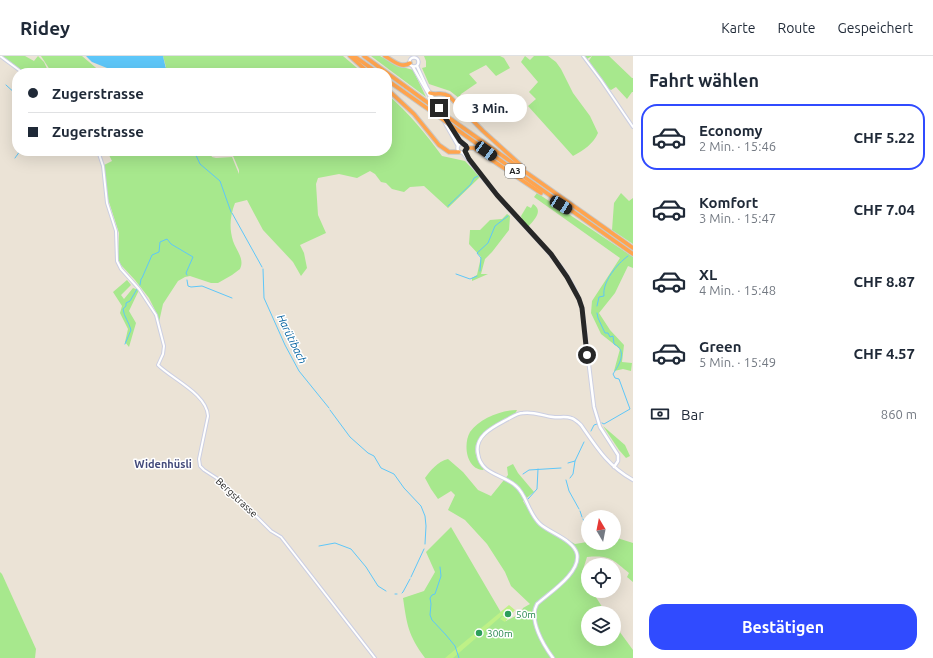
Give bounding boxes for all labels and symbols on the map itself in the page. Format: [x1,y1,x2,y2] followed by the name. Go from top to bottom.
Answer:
[453,94,527,122] callout: 3 Min.
[430,99,448,117] route end
[473,139,499,163] car
[505,164,525,178] road number: A3
[548,194,574,216] car
[275,312,309,366] water label: Harütibach
[578,346,596,364] route start
[134,458,192,470] district label: Widenhüsli
[214,475,260,519] street label: Bergstrasse
[581,510,621,550] north arrow
[503,609,513,619] marker: 50m
[516,609,536,620] place label: 50m
[474,628,484,638] marker: 300m
[487,628,513,639] place label: 300m

